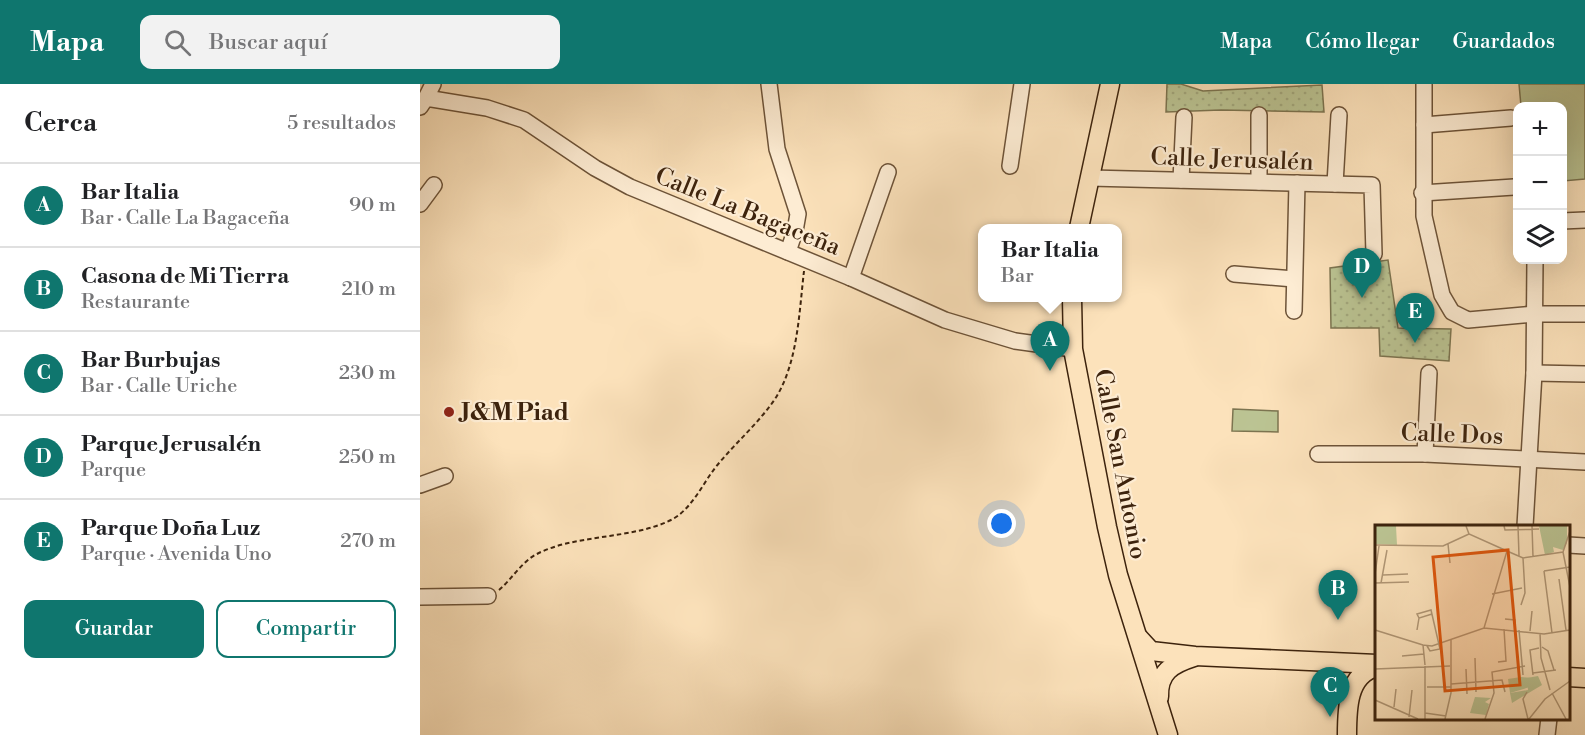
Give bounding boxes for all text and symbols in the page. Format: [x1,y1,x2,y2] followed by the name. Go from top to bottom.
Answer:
[140,15,560,69] search box
[30,25,104,60] text: Mapa
[161,26,194,59] icon: search
[209,29,328,56] text: Buscar aquí
[1220,29,1272,55] text: Mapa
[1305,29,1420,55] text: Cómo llegar
[1453,29,1555,55] text: Guardados
[1513,102,1567,264] map controls
[1513,102,1567,156] button: +
[24,107,97,139] text: Cerca
[287,111,396,136] text: 5 resultados
[1150,142,1314,178] street label: Calle Jerusalén
[1513,156,1567,210] button: −
[651,161,845,263] street label: Calle La Bagaceña
[81,179,179,206] text: Bar Italia
[36,193,51,218] text: A
[349,193,396,218] text: 90 m
[81,206,290,231] text: Bar · Calle La Bagaceña
[1513,210,1567,264] button: layers
[978,224,1122,302] popup
[1001,237,1099,264] text: Bar Italia
[1342,248,1382,298] pin: D
[81,263,289,290] text: Casona de Mi Tierra
[1001,264,1034,289] text: Bar
[36,277,51,302] text: B
[341,277,396,302] text: 210 m
[81,290,190,315] text: Restaurante
[1396,294,1434,343] pin: E
[1030,322,1070,371] pin: A
[81,347,220,374] text: Bar Burbujas
[36,361,51,386] text: C
[339,361,396,386] text: 230 m
[1087,366,1153,562] street label: Calle San Antonio
[81,374,237,399] text: Bar · Calle Uriche
[458,398,569,428] place label: J&M Piad
[442,405,456,419] marker: J&M Piad
[1400,418,1504,452] street label: Calle Dos
[81,431,261,458] text: Parque Jerusalén
[36,445,51,470] text: D
[339,445,396,470] text: 250 m
[81,458,146,483] text: Parque
[987,509,1016,538] your location
[81,515,260,542] text: Parque Doña Luz
[1375,525,1570,720] inset map
[37,529,50,554] text: E
[340,529,396,554] text: 270 m
[81,542,272,567] text: Parque · Avenida Uno
[1318,570,1358,620] pin: B
[24,600,204,658] button: Guardar
[216,600,396,658] button: Compartir
[1310,668,1350,717] pin: C

